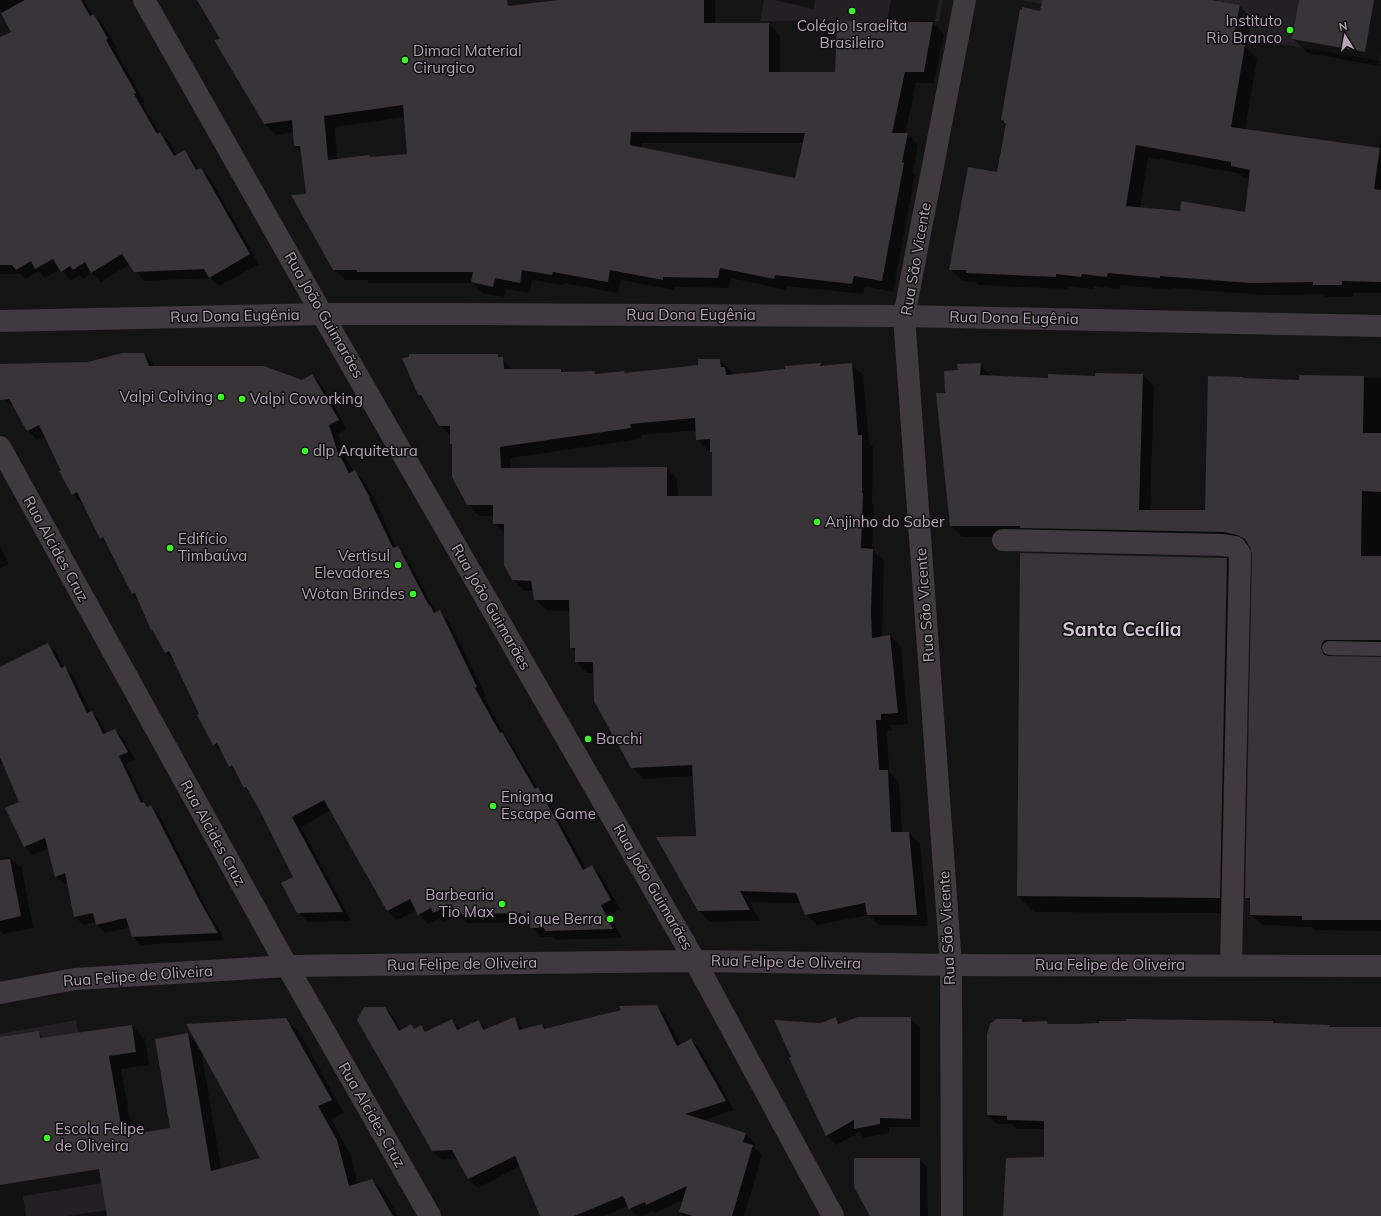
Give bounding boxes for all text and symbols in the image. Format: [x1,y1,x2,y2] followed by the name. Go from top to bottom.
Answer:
[847,6,857,16] marker: Colégio Israelita Brasileiro
[1206,11,1282,47] place label: Instituto Rio Branco
[797,16,907,52] place label: Colégio Israelita Brasileiro
[1325,16,1365,56] north arrow
[1338,19,1349,34] text: N
[1285,25,1295,35] marker: Instituto Rio Branco
[413,41,522,77] place label: Dimaci Material Cirurgico
[400,55,410,65] marker: Dimaci Material Cirurgico
[896,201,935,317] street label: Rua São Vicente
[281,248,368,381] street label: Rua João Guimarães
[170,305,300,326] street label: Rua Dona Eugênia
[626,305,756,324] street label: Rua Dona Eugênia
[949,307,1079,328] street label: Rua Dona Eugênia
[120,387,213,406] place label: Valpi Coliving
[250,389,363,408] place label: Valpi Coworking
[216,392,226,402] marker: Valpi Coliving
[237,394,247,404] marker: Valpi Coworking
[313,441,418,460] place label: dlp Arquitetura
[300,446,310,456] marker: dlp Arquitetura
[19,492,94,605] street label: Rua Alcides Cruz
[825,512,945,531] place label: Anjinho do Saber
[812,517,822,527] marker: Anjinho do Saber
[178,529,247,565] place label: Edifício Timbaúva
[448,540,535,673] street label: Rua João Guimarães
[165,543,175,553] marker: Edifício Timbaúva
[314,546,390,582] place label: Vertisul Elevadores
[911,547,938,663] street label: Rua São Vicente
[393,560,403,570] marker: Vertisul Elevadores
[301,584,405,603] place label: Wotan Brindes
[408,589,418,599] marker: Wotan Brindes
[1062,617,1182,641] district label: Santa Cecília
[596,729,642,748] place label: Bacchi
[583,734,593,744] marker: Bacchi
[176,776,251,889] street label: Rua Alcides Cruz
[501,787,596,823] place label: Enigma Escape Game
[488,801,498,811] marker: Enigma Escape Game
[610,820,697,953] street label: Rua João Guimarães
[934,870,959,986] street label: Rua São Vicente
[425,885,494,921] place label: Barbearia Tio Max
[497,899,507,909] marker: Barbearia Tio Max
[508,909,602,928] place label: Boi que Berra
[605,914,615,924] marker: Boi que Berra
[711,951,861,972] street label: Rua Felipe de Oliveira
[387,953,537,974] street label: Rua Felipe de Oliveira
[1035,955,1185,974] street label: Rua Felipe de Oliveira
[62,961,214,990] street label: Rua Felipe de Oliveira
[335,1059,410,1171] street label: Rua Alcides Cruz
[55,1119,144,1155] place label: Escola Felipe de Oliveira
[42,1133,52,1143] marker: Escola Felipe de Oliveira

